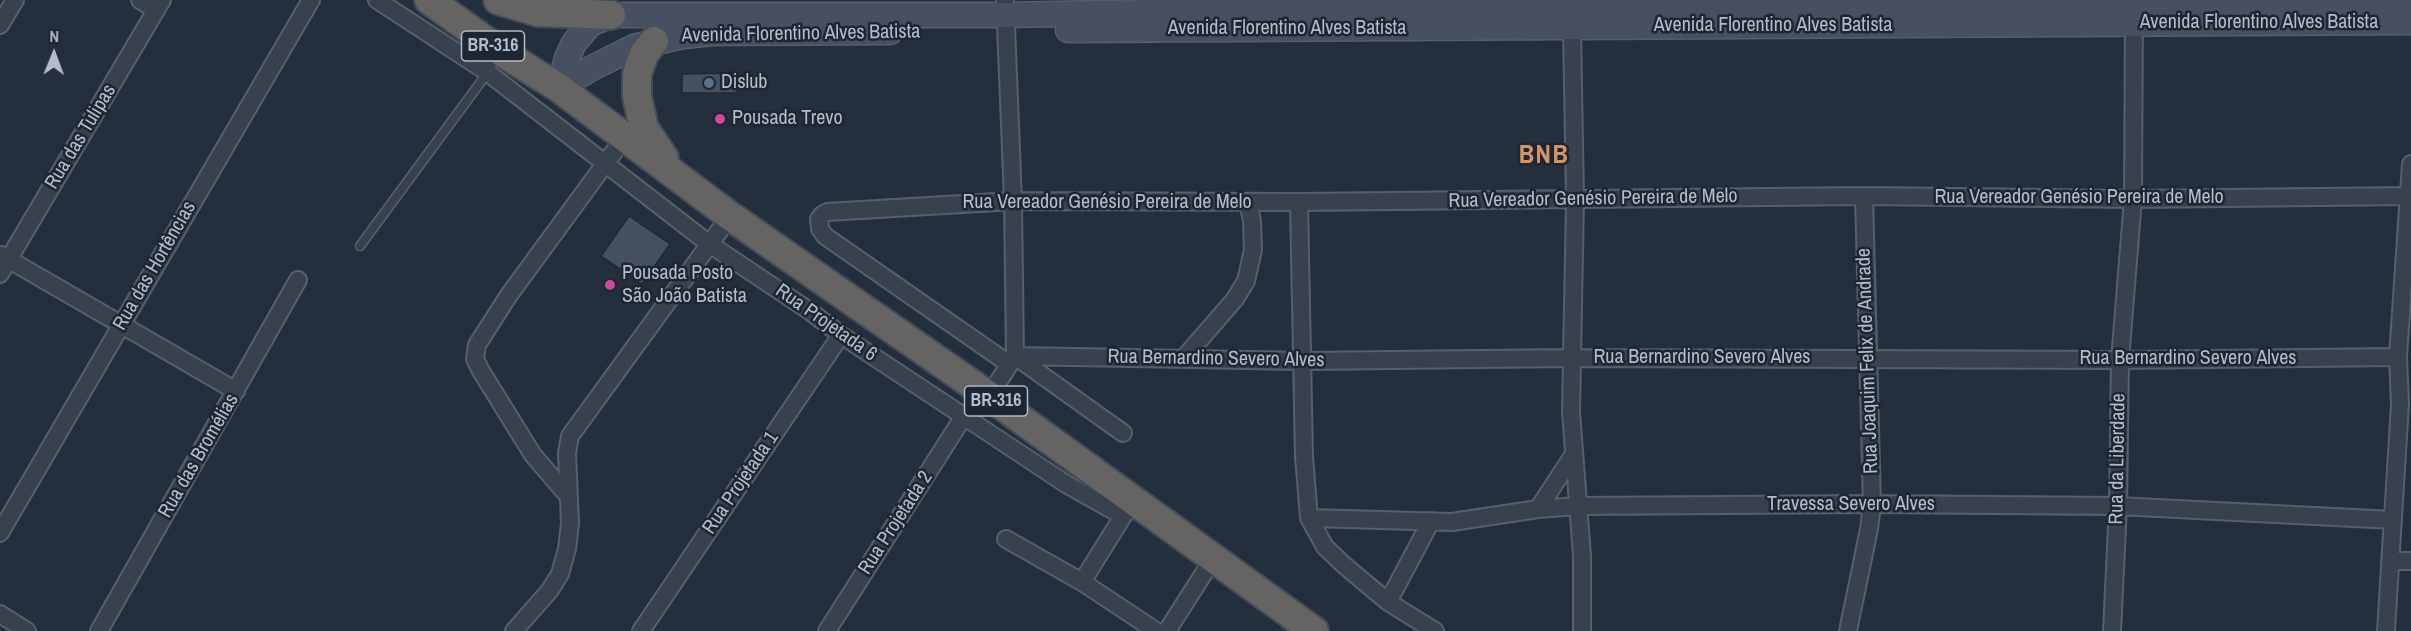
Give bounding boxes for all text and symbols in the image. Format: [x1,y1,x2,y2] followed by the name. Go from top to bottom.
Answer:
[2140,11,2378,35] street label: Avenida Florentino Alves Batista
[1654,14,1892,38] street label: Avenida Florentino Alves Batista
[1168,17,1406,41] street label: Avenida Florentino Alves Batista
[682,20,920,48] street label: Avenida Florentino Alves Batista
[24,24,84,84] north arrow
[49,25,59,47] text: N
[462,31,524,61] road number: BR-316
[721,71,767,95] place label: Dislub
[702,76,716,90] marker: Dislub
[40,80,122,194] street label: Rua das Tulipas
[732,107,843,131] place label: Pousada Trevo
[713,112,727,126] marker: Pousada Trevo
[1519,140,1569,172] district label: BNB
[1448,184,1738,214] street label: Rua Vereador Genésio Pereira de Melo
[1935,186,2223,210] street label: Rua Vereador Genésio Pereira de Melo
[963,191,1251,215] street label: Rua Vereador Genésio Pereira de Melo
[108,197,202,335] street label: Rua das Hortências
[1852,248,1884,474] street label: Rua Joaquim Felix de Andrade
[622,262,747,309] place label: Pousada Posto São João Batista
[603,278,617,292] marker: Pousada Posto São João Batista
[771,279,881,367] street label: Rua Projetada 6
[1107,345,1325,373] street label: Rua Bernardino Severo Alves
[1594,346,1810,370] street label: Rua Bernardino Severo Alves
[2080,347,2296,371] street label: Rua Bernardino Severo Alves
[964,386,1028,416] road number: BR-316
[154,390,244,522] street label: Rua das Bromélias
[2105,393,2131,525] street label: Rua da Liberdade
[698,427,784,539] street label: Rua Projetada 1
[854,467,938,579] street label: Rua Projetada 2
[1767,493,1935,517] street label: Travessa Severo Alves

